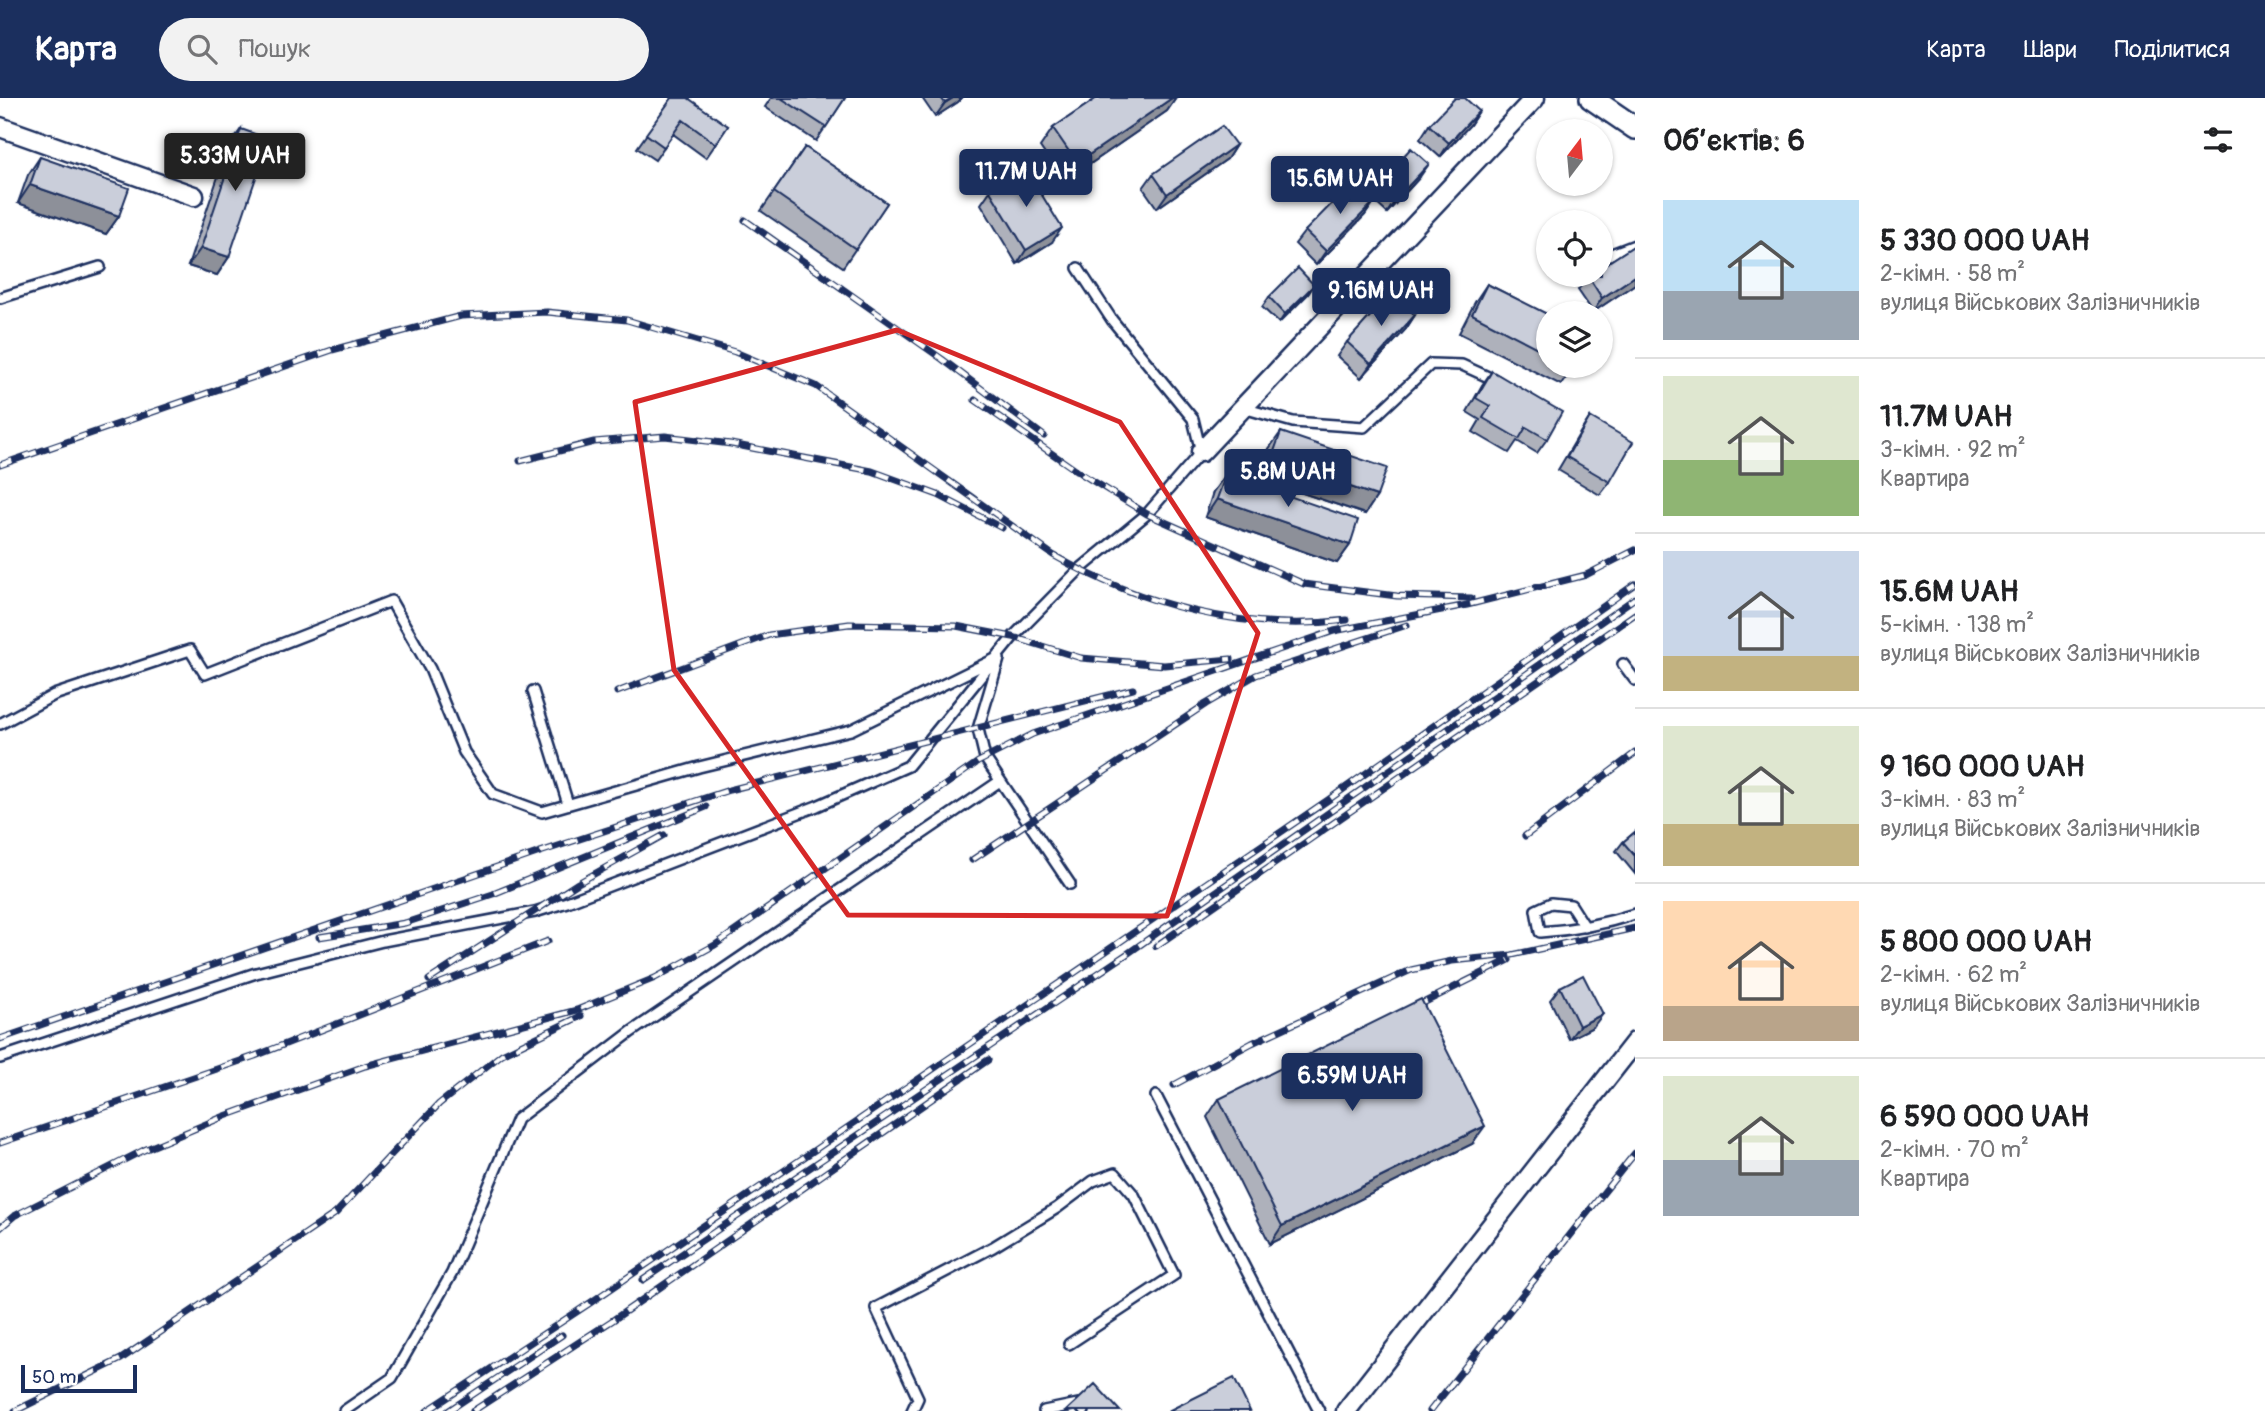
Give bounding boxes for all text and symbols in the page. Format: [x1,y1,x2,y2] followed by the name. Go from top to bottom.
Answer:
[159,18,649,81] search box
[35,29,117,70] text: Карта
[183,30,221,68] icon: search
[239,33,311,65] text: Пошук
[1926,35,1986,64] text: Карта
[2024,35,2077,64] text: Шари
[2115,35,2230,64] text: Поділитися
[1536,119,1614,196] north arrow
[1536,119,1613,378] map controls
[2199,121,2237,159] icon: filters
[1663,122,1805,159] text: Об’єктів: 6
[155,134,315,193] pin: 5.33M UAH
[180,141,290,170] text: 5.33M UAH
[946,150,1106,209] pin: 11.7M UAH
[1260,156,1420,216] pin: 15.6M UAH
[975,157,1077,186] text: 11.7M UAH
[1287,164,1393,193] text: 15.6M UAH
[1536,210,1613,287] button: locate
[1880,222,2090,259] text: 5 330 000 UAH
[1719,228,1803,312] icon: home
[1880,259,2025,288] text: 2-кімн. · 58 m²
[1301,268,1461,328] pin: 9.16M UAH
[1328,276,1434,305] text: 9.16M UAH
[1880,288,2200,317] text: вулиця Військових Залізничників
[1536,301,1613,378] button: layers
[1880,398,2012,435] text: 11.7M UAH
[1719,404,1803,488] icon: home
[1880,435,2026,464] text: 3-кімн. · 92 m²
[1216,450,1360,509] pin: 5.8M UAH
[1240,457,1336,486] text: 5.8M UAH
[1880,464,1969,493] text: Квартира
[1880,573,2018,610] text: 15.6M UAH
[1719,579,1803,663] icon: home
[1880,610,2034,639] text: 5-кімн. · 138 m²
[1880,639,2200,668] text: вулиця Військових Залізничників
[1880,748,2084,785] text: 9 160 000 UAH
[1719,754,1803,838] icon: home
[1880,785,2025,814] text: 3-кімн. · 83 m²
[1880,814,2200,843] text: вулиця Військових Залізничників
[1880,923,2092,960] text: 5 800 000 UAH
[1719,929,1803,1013] icon: home
[1880,960,2027,989] text: 2-кімн. · 62 m²
[1880,989,2200,1018] text: вулиця Військових Залізничників
[1272,1054,1432,1113] pin: 6.59M UAH
[1298,1061,1407,1090] text: 6.59M UAH
[1880,1098,2089,1135] text: 6 590 000 UAH
[1719,1104,1803,1188] icon: home
[1880,1135,2029,1164] text: 2-кімн. · 70 m²
[1880,1164,1969,1193] text: Квартира
[21,1362,136,1394] scale bar
[32,1365,76,1389] text: 50 m

